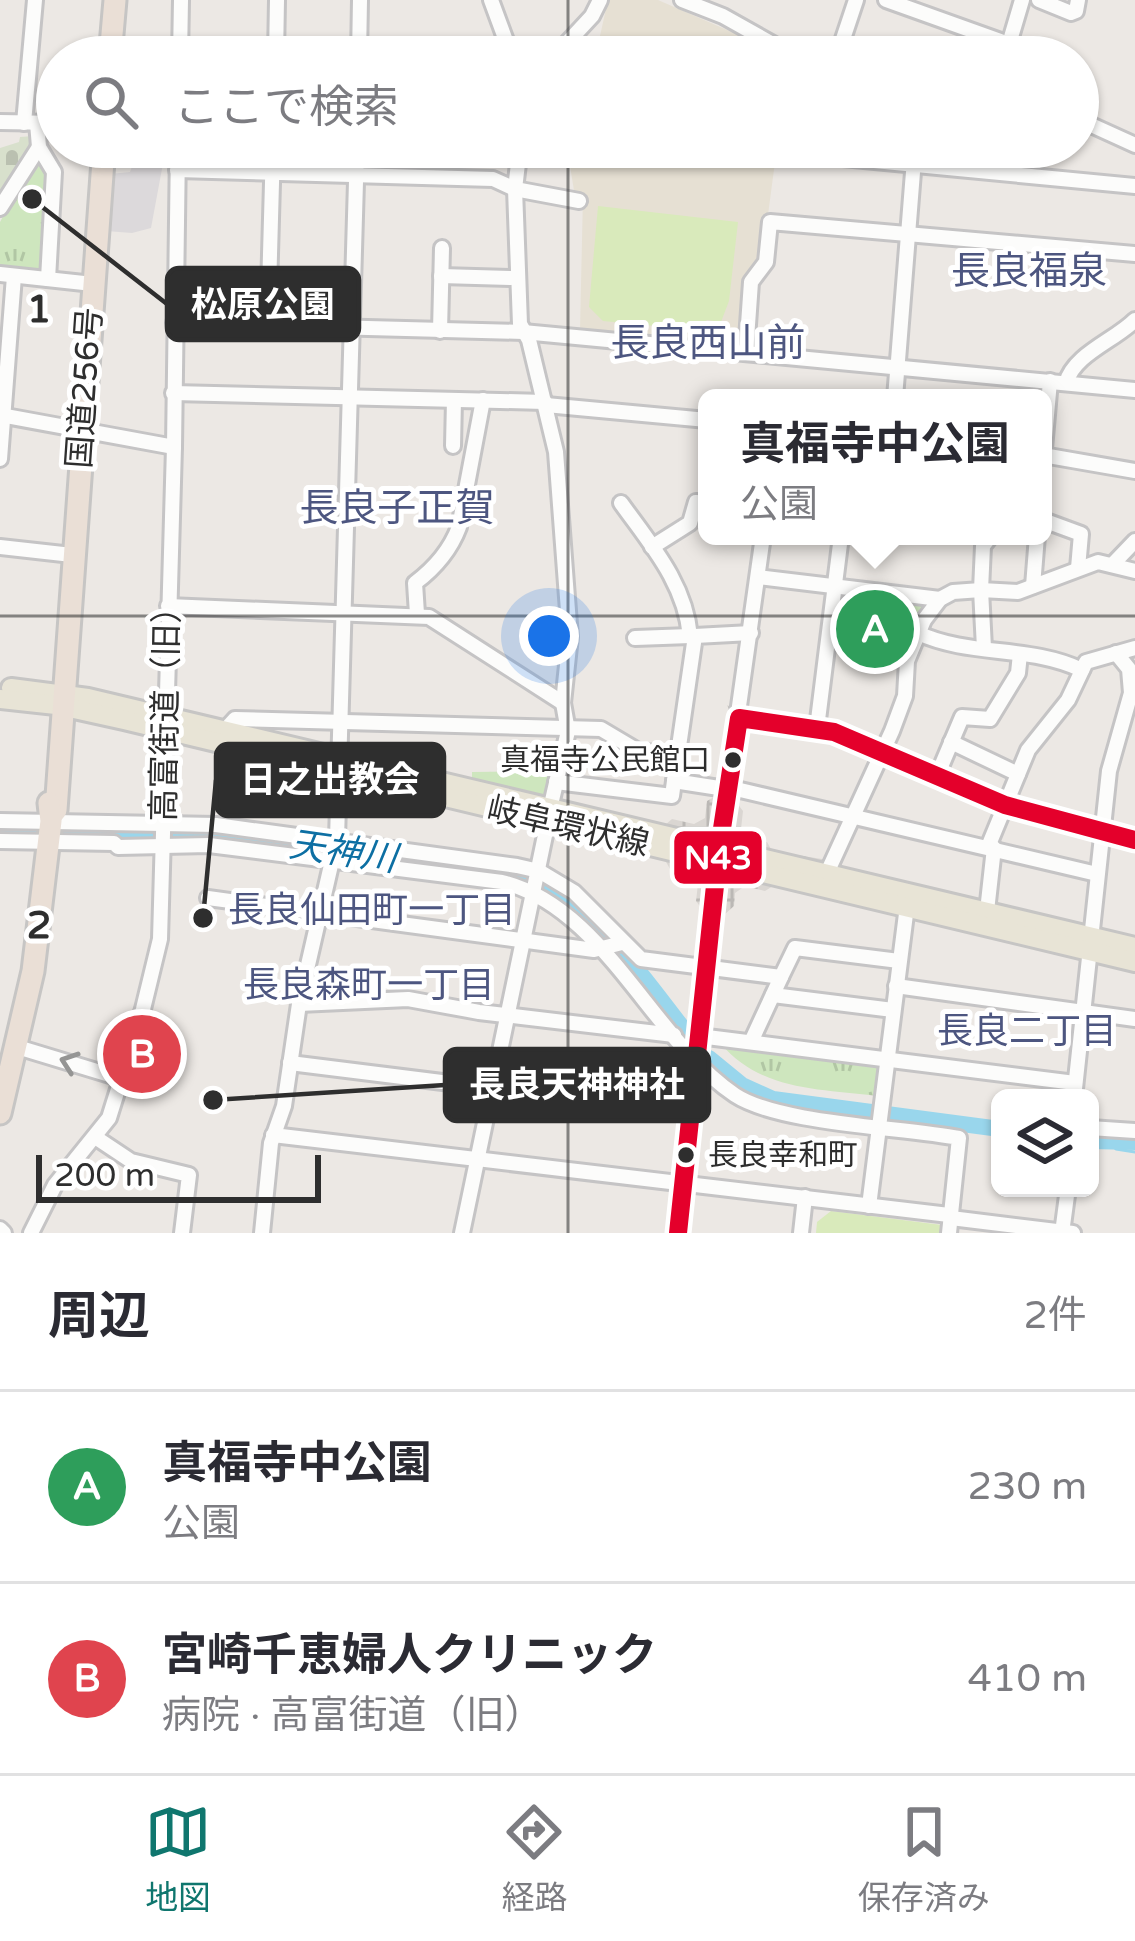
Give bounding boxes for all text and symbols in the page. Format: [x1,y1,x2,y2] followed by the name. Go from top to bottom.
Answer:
[36,36,1099,168] search box
[78,69,144,135] icon: search
[174,81,399,135] text: ここで検索
[951,248,1107,295] district label: 長良福泉
[167,268,359,340] callout: 松原公園
[191,284,335,327] text: 松原公園
[27,286,51,333] text: 1
[60,306,110,470] street label: 国道256号
[610,320,806,367] district label: 長良西山前
[698,389,1052,545] popup
[740,418,1010,472] text: 真福寺中公園
[740,481,818,528] text: 公園
[299,485,495,532] district label: 長良子正賀
[836,584,914,674] pin: A
[144,590,188,822] street label: 高富街道（旧）
[519,606,579,666] your location
[500,742,710,779] place label: 真福寺公民館口
[216,744,444,816] callout: 日之出教会
[722,749,744,771] marker: 真福寺公民館口
[240,759,420,802] text: 日之出教会
[483,789,653,865] street label: 岐阜環状線
[287,823,403,881] water label: 天神川
[672,829,764,886] line badge: N43
[684,839,752,878] text: N43
[228,889,516,932] district label: 長良仙田町一丁目
[27,902,51,949] text: 2
[243,964,495,1007] district label: 長良森町一丁目
[103,1009,181,1099] pin: B
[937,1010,1117,1053] district label: 長良二丁目
[445,1049,709,1121] callout: 長良天神神社
[59,1052,80,1076] one-way arrow
[469,1064,685,1107] text: 長良天神神社
[991,1089,1099,1197] map controls
[991,1089,1099,1197] button: layers
[708,1137,858,1174] place label: 長良幸和町
[675,1144,697,1166] marker: 長良幸和町
[36,1149,321,1202] scale bar
[54,1156,155,1195] text: 200 m
[48,1286,150,1348] text: 周辺
[1024,1292,1087,1339] text: 2件
[162,1437,432,1491] text: 真福寺中公園
[72,1463,102,1510] text: A
[968,1463,1087,1510] text: 230 m
[162,1500,240,1547] text: 公園
[162,1629,657,1683] text: 宮崎千恵婦人クリニック
[73,1655,101,1702] text: B
[968,1655,1087,1702] text: 410 m
[162,1692,543,1739] text: 病院 · 高富街道（旧）
[145,1799,211,1919] tab: 地図
[501,1799,567,1919] tab: 経路
[858,1799,990,1919] tab: 保存済み

